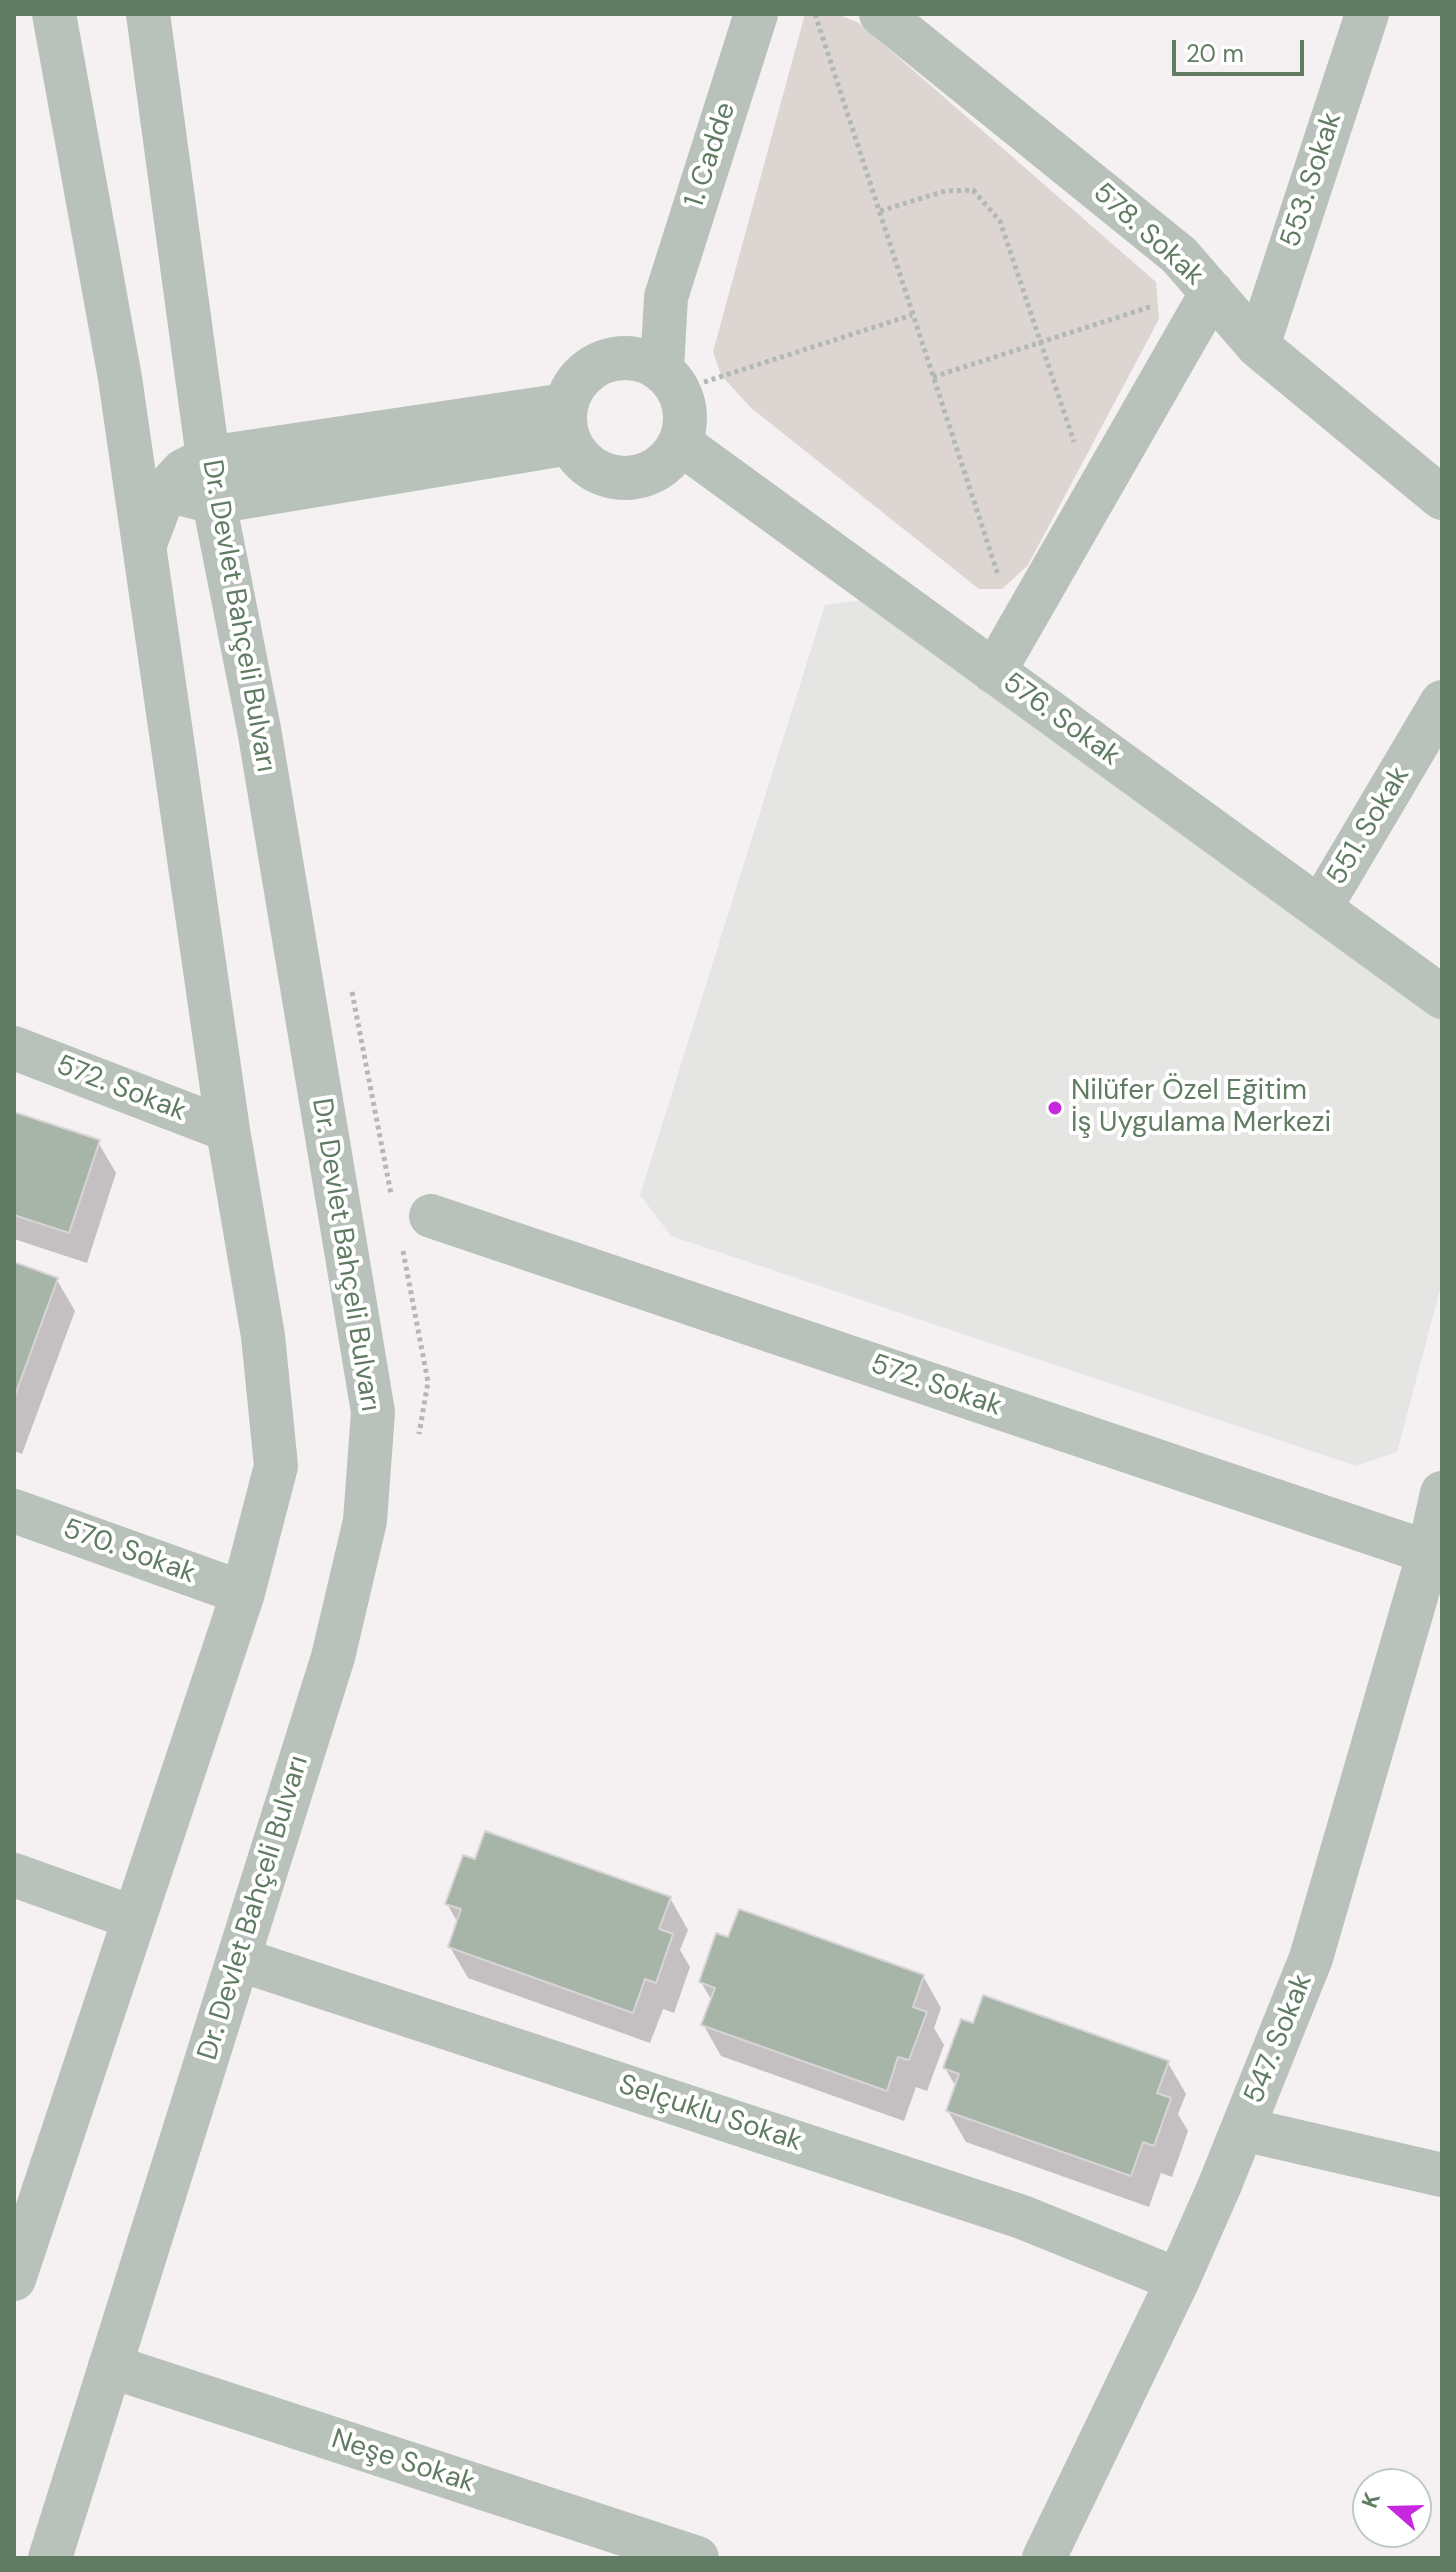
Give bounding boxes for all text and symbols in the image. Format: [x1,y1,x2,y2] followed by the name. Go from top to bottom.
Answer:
[1176,24,1308,74] scale bar
[1186,38,1244,69] text: 20 m
[678,98,744,212] street label: 1. Cadde
[1274,108,1350,252] street label: 553. Sokak
[1086,177,1210,293] street label: 578. Sokak
[194,457,282,775] street label: Dr. Devlet Bahçeli Bulvarı
[996,666,1126,774] street label: 576. Sokak
[1321,761,1417,891] street label: 551. Sokak
[51,1049,191,1129] street label: 572. Sokak
[1071,1075,1331,1141] place label: Nilüfer Özel Eğitim İş Uygulama Merkezi
[304,1096,386,1414] street label: Dr. Devlet Bahçeli Bulvarı
[1046,1099,1064,1117] marker: Nilüfer Özel Eğitim İş Uygulama Merkezi
[866,1348,1006,1424] street label: 572. Sokak
[58,1513,200,1591] street label: 570. Sokak
[192,1752,316,2064] street label: Dr. Devlet Bahçeli Bulvarı
[1238,1969,1320,2109] street label: 547. Sokak
[614,2069,806,2159] street label: Selçuklu Sokak
[327,2423,479,2501] street label: Neşe Sokak
[1352,2468,1432,2548] north arrow
[1355,2489,1387,2512] text: K

